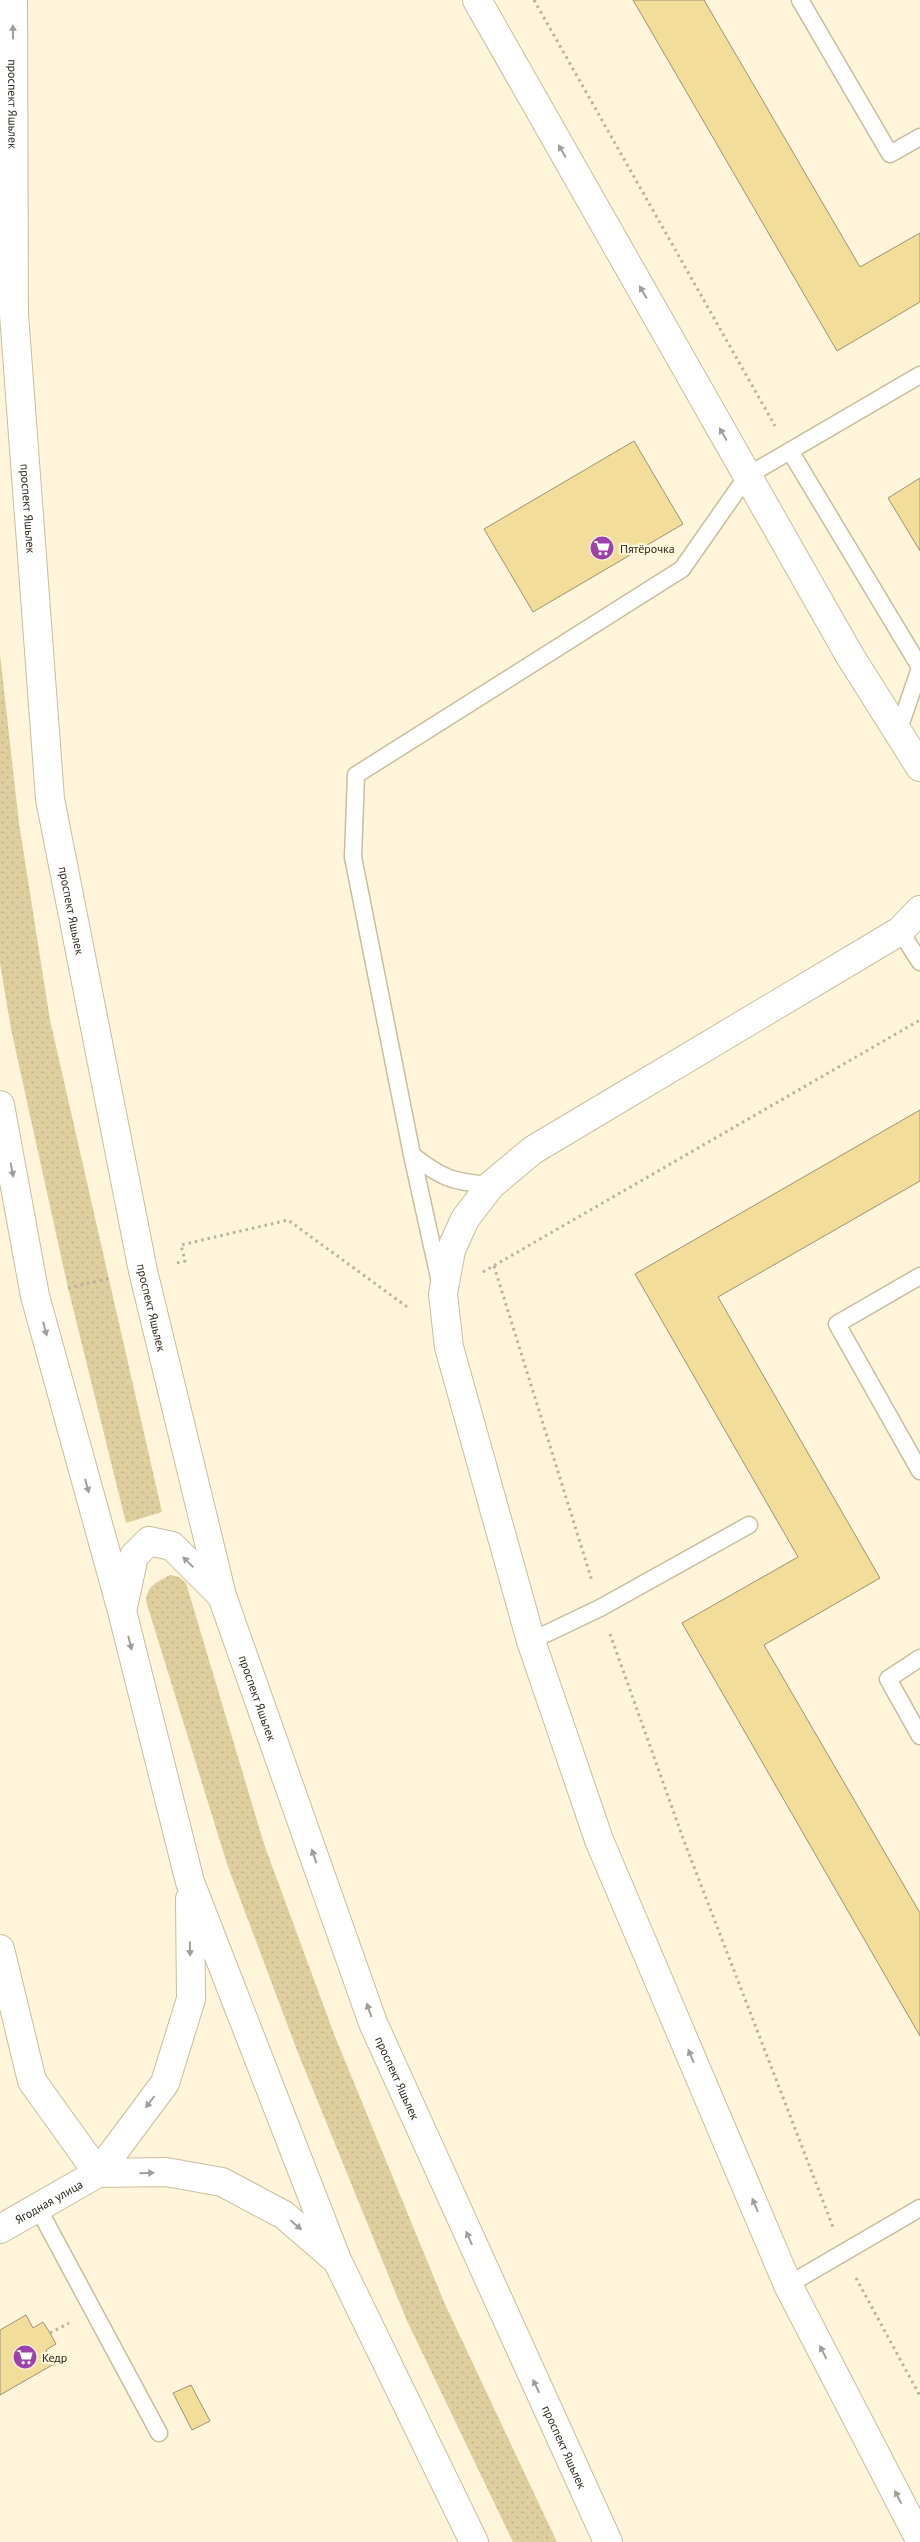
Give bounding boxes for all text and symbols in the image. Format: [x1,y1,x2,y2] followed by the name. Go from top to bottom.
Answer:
[9,24,17,40] one-way arrow
[6,59,21,149] street label: проспект Яшьлек
[558,144,567,157] one-way arrow
[638,286,647,299] one-way arrow
[718,427,727,440] one-way arrow
[18,463,39,554] street label: проспект Яшьлек
[589,535,615,561] supermarket icon: Пятёрочка
[620,541,675,556] place label: Пятёрочка
[56,865,88,956] street label: проспект Яшьлек
[8,1162,16,1178] one-way arrow
[134,1262,170,1353] street label: проспект Яшьлек
[41,1322,49,1337] one-way arrow
[84,1478,92,1493] one-way arrow
[182,1556,194,1568] one-way arrow
[126,1635,134,1650] one-way arrow
[236,1653,280,1743] street label: проспект Яшьлек
[310,1849,317,1864] one-way arrow
[186,1941,194,1957] one-way arrow
[365,2002,372,2017] one-way arrow
[373,2034,423,2122] street label: проспект Яшьлек
[686,2049,694,2063] one-way arrow
[145,2095,156,2108] one-way arrow
[139,2168,155,2176] one-way arrow
[12,2176,85,2227] street label: Ягодная улица
[750,2198,758,2212] one-way arrow
[289,2220,302,2231] one-way arrow
[465,2231,473,2245] one-way arrow
[12,2344,38,2370] supermarket icon: Кедр
[819,2345,827,2360] one-way arrow
[42,2350,67,2365] place label: Кедр
[532,2379,540,2393] one-way arrow
[540,2403,590,2491] street label: проспект Яшьлек
[894,2490,902,2504] one-way arrow

